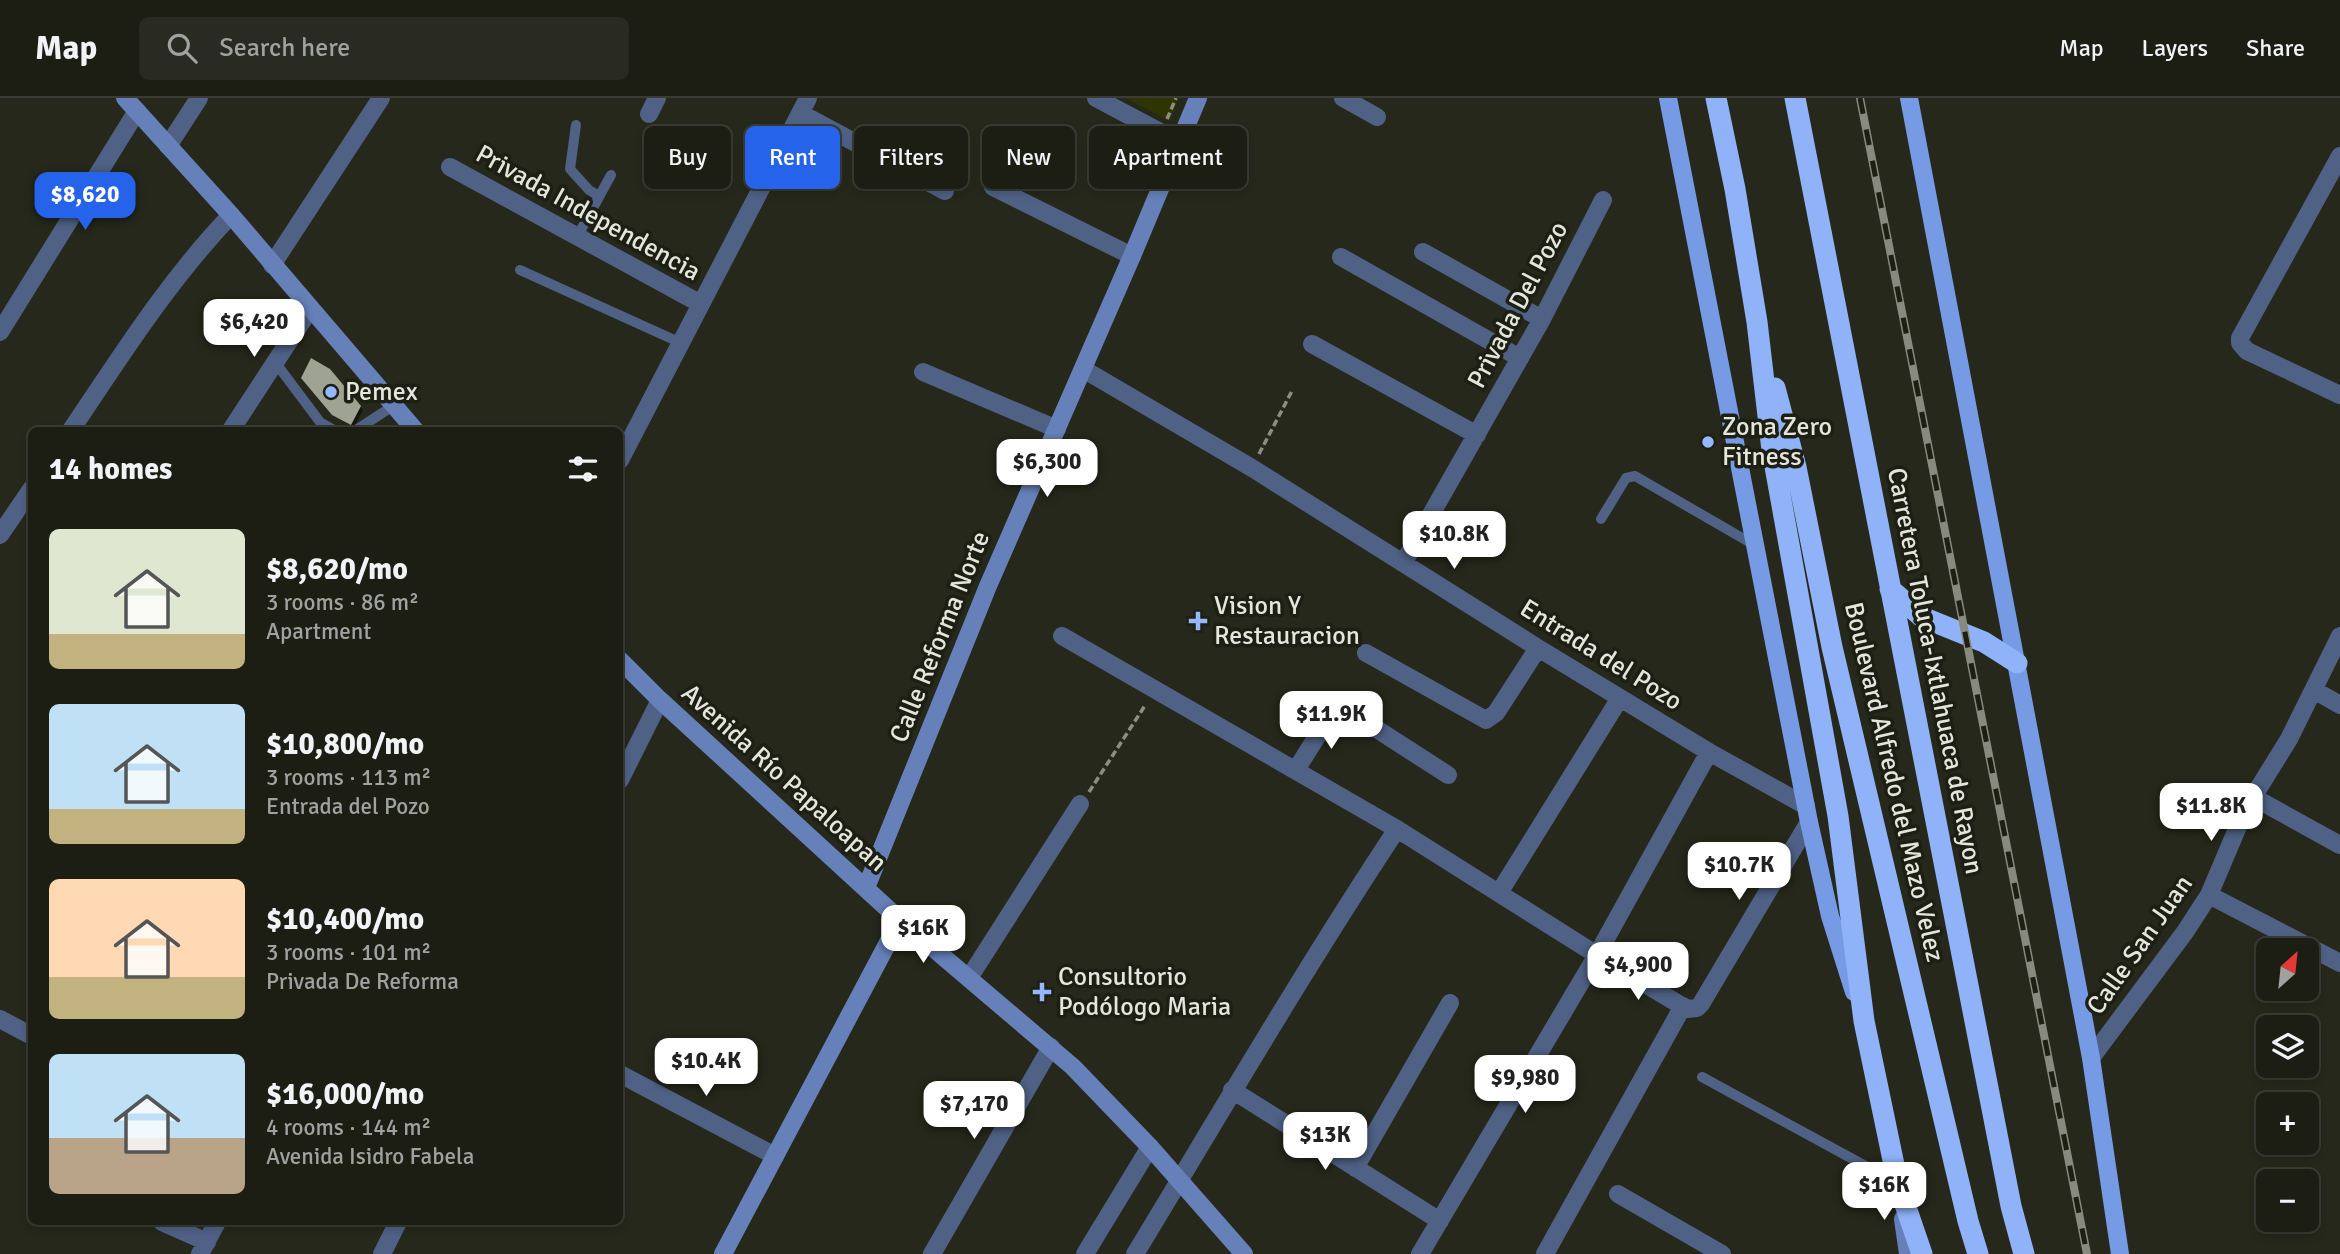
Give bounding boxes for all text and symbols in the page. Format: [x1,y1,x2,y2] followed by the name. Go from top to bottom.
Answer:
[139,17,629,80] search box
[35,28,97,69] text: Map
[163,29,201,67] icon: search
[219,32,350,64] text: Search here
[2059,33,2104,63] text: Map
[2142,33,2208,63] text: Layers
[2246,33,2305,63] text: Share
[644,126,731,189] chip: Buy
[745,126,840,189] chip: Rent
[854,126,968,189] chip: Filters
[982,126,1075,189] chip: New
[1089,126,1247,189] chip: Apartment
[470,138,706,288] street label: Privada Independencia
[28,172,142,232] pin: $8,620
[51,180,119,209] text: $8,620
[1461,216,1575,394] street label: Privada Del Pozo
[197,300,311,359] pin: $6,420
[220,307,288,336] text: $6,420
[345,376,418,408] place label: Pemex
[323,384,339,400] marker: Pemex
[1722,411,1832,473] place label: Zona Zero Fitness
[1700,434,1716,450] marker: Zona Zero Fitness
[990,440,1104,499] pin: $6,300
[1013,447,1081,476] text: $6,300
[564,450,602,488] icon: filters
[49,451,172,488] text: 14 homes
[1880,465,1990,877] street label: Carretera Toluca-Ixtlahuaca de Rayon
[1397,512,1511,571] pin: $10.8K
[1419,519,1489,548] text: $10.8K
[883,527,997,747] street label: Calle Reforma Norte
[266,551,408,588] text: $8,620/mo
[105,557,189,641] icon: home
[266,588,419,617] text: 3 rooms · 86 m²
[1214,590,1360,652] place label: Vision Y Restauracion
[1514,592,1688,718] street label: Entrada del Pozo
[1837,599,1951,965] street label: Boulevard Alfredo del Mazo Velez
[1188,611,1208,631] marker: Vision Y Restauracion
[266,617,371,646] text: Apartment
[675,677,893,879] street label: Avenida Río Papaloapan
[1274,692,1388,751] pin: $11.9K
[1296,699,1366,728] text: $11.9K
[266,726,424,763] text: $10,800/mo
[105,732,189,816] icon: home
[266,763,431,792] text: 3 rooms · 113 m²
[2154,784,2268,843] pin: $11.8K
[2176,791,2246,820] text: $11.8K
[266,792,430,821] text: Entrada del Pozo
[1682,842,1796,902] pin: $10.7K
[1704,850,1774,879] text: $10.7K
[2080,869,2200,1021] street label: Calle San Juan
[266,901,424,938] text: $10,400/mo
[882,906,964,965] pin: $16K
[105,907,189,991] icon: home
[897,913,949,942] text: $16K
[266,938,431,967] text: 3 rooms · 101 m²
[2256,938,2319,1001] north arrow
[2256,938,2319,1232] map controls
[1581,942,1695,1002] pin: $4,900
[1604,950,1672,979] text: $4,900
[1058,961,1231,1023] place label: Consultorio Podólogo Maria
[266,967,459,996] text: Privada De Reforma
[1032,982,1052,1002] marker: Consultorio Podólogo Maria
[2256,1015,2319,1078] button: layers
[649,1038,763,1098] pin: $10.4K
[671,1046,741,1075] text: $10.4K
[1468,1056,1582,1115] pin: $9,980
[1491,1063,1559,1092] text: $9,980
[266,1076,424,1113] text: $16,000/mo
[105,1082,189,1166] icon: home
[917,1082,1031,1141] pin: $7,170
[940,1089,1008,1118] text: $7,170
[2256,1092,2319,1155] button: +
[1284,1112,1366,1172] pin: $13K
[266,1113,431,1142] text: 4 rooms · 144 m²
[1299,1120,1351,1149] text: $13K
[266,1142,474,1171] text: Avenida Isidro Fabela
[1843,1162,1925,1222] pin: $16K
[2256,1169,2319,1232] button: −
[1858,1170,1910,1199] text: $16K

